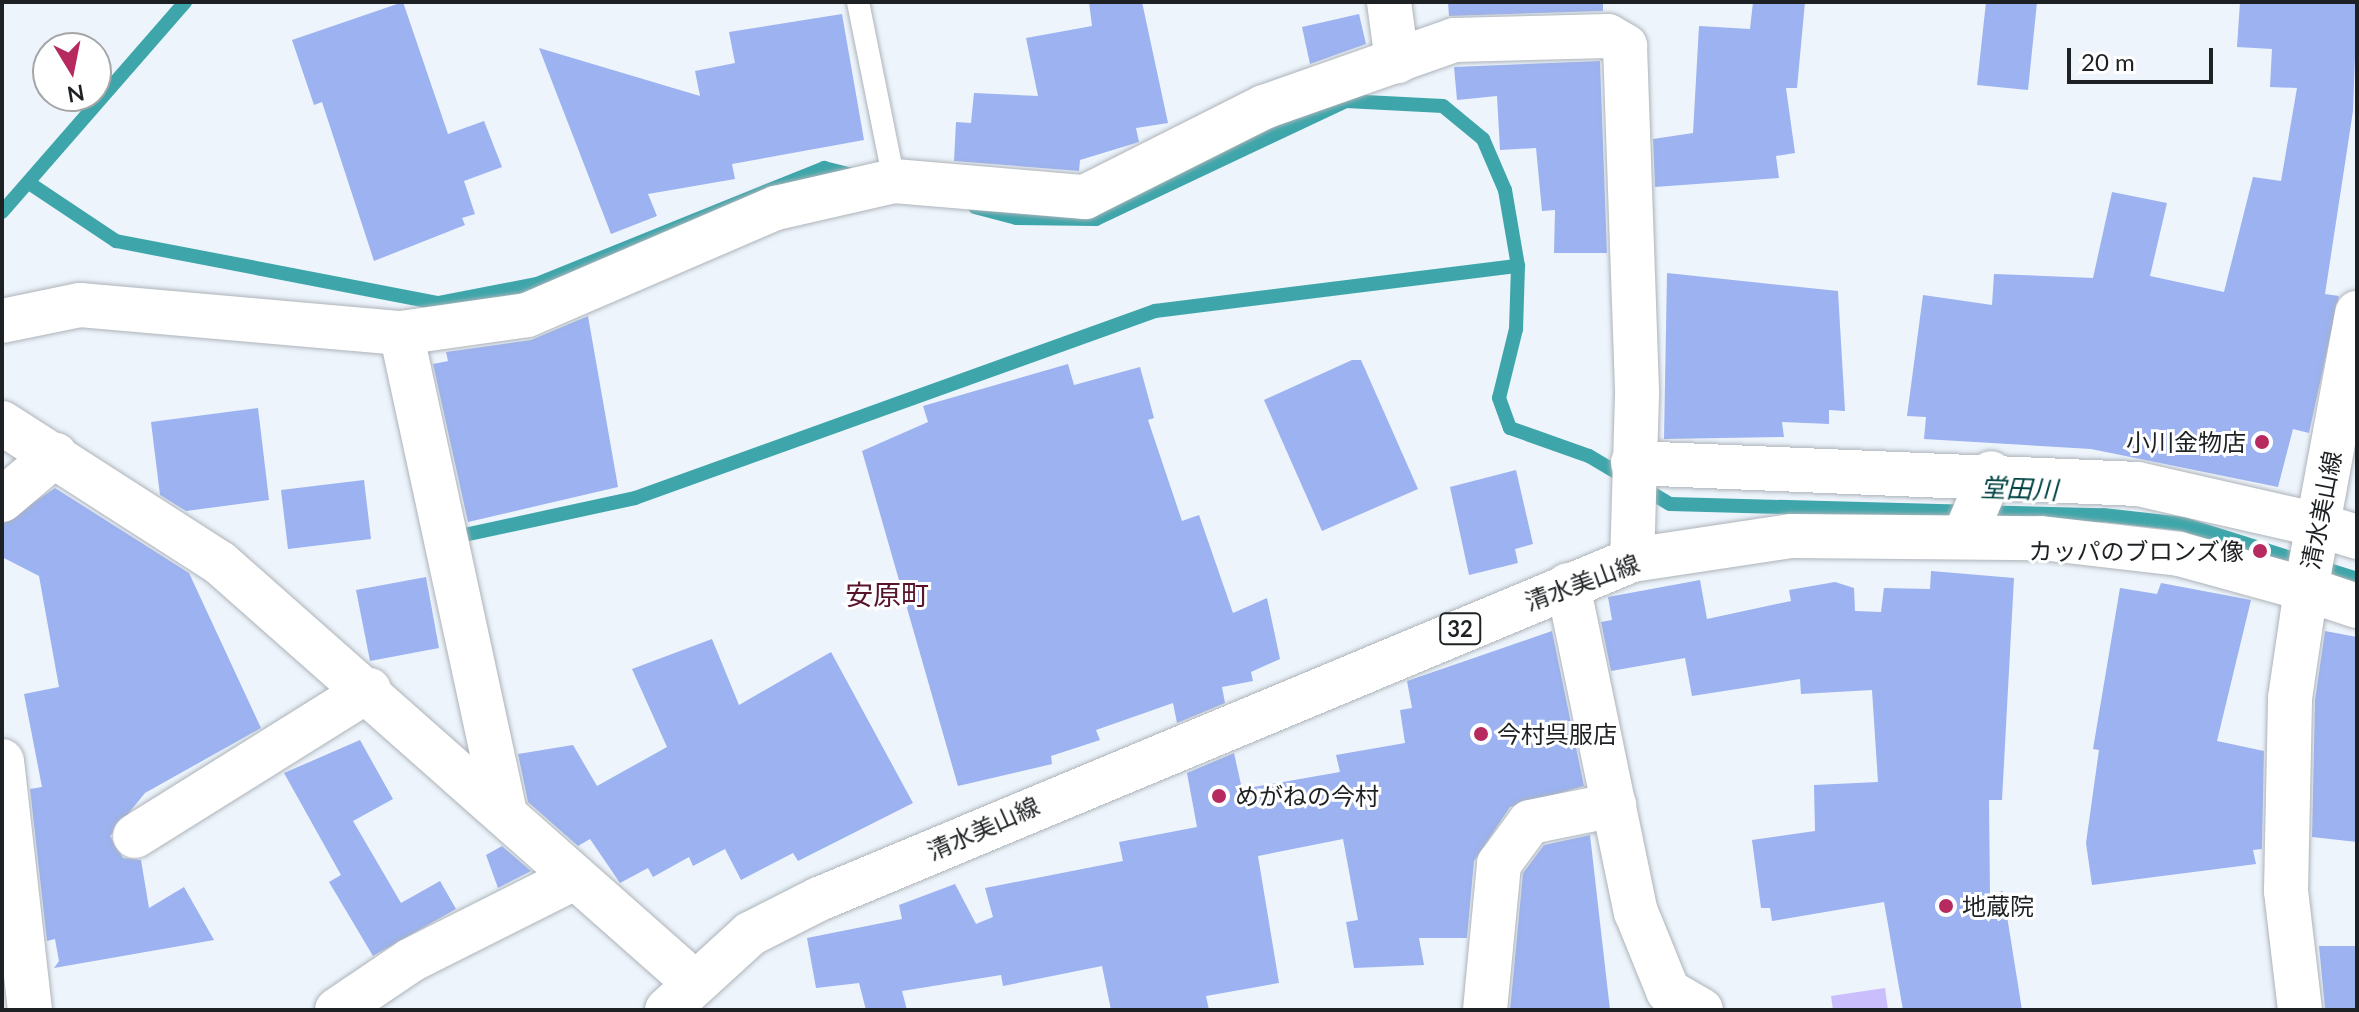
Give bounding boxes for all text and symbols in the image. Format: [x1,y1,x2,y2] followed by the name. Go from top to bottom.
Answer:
[32,32,112,112] north arrow
[2071,32,2217,82] scale bar
[2081,47,2135,76] text: 20 m
[65,79,87,109] text: N
[2126,428,2246,456] place label: 小川金物店
[2253,433,2271,451] marker: 小川金物店
[2295,448,2347,572] street label: 清水美山線
[1979,472,2059,506] water label: 堂田川
[2028,537,2244,565] place label: カッパのブロンズ像
[2251,542,2269,560] marker: カッパのブロンズ像
[1521,548,1643,616] street label: 清水美山線
[845,577,929,611] district label: 安原町
[1438,611,1482,647] road number: 32
[1497,720,1617,748] place label: 今村呉服店
[1472,725,1490,743] marker: 今村呉服店
[1235,782,1379,810] place label: めがねの今村
[1210,787,1228,805] marker: めがねの今村
[922,790,1044,866] street label: 清水美山線
[1962,892,2034,920] place label: 地蔵院
[1937,897,1955,915] marker: 地蔵院

